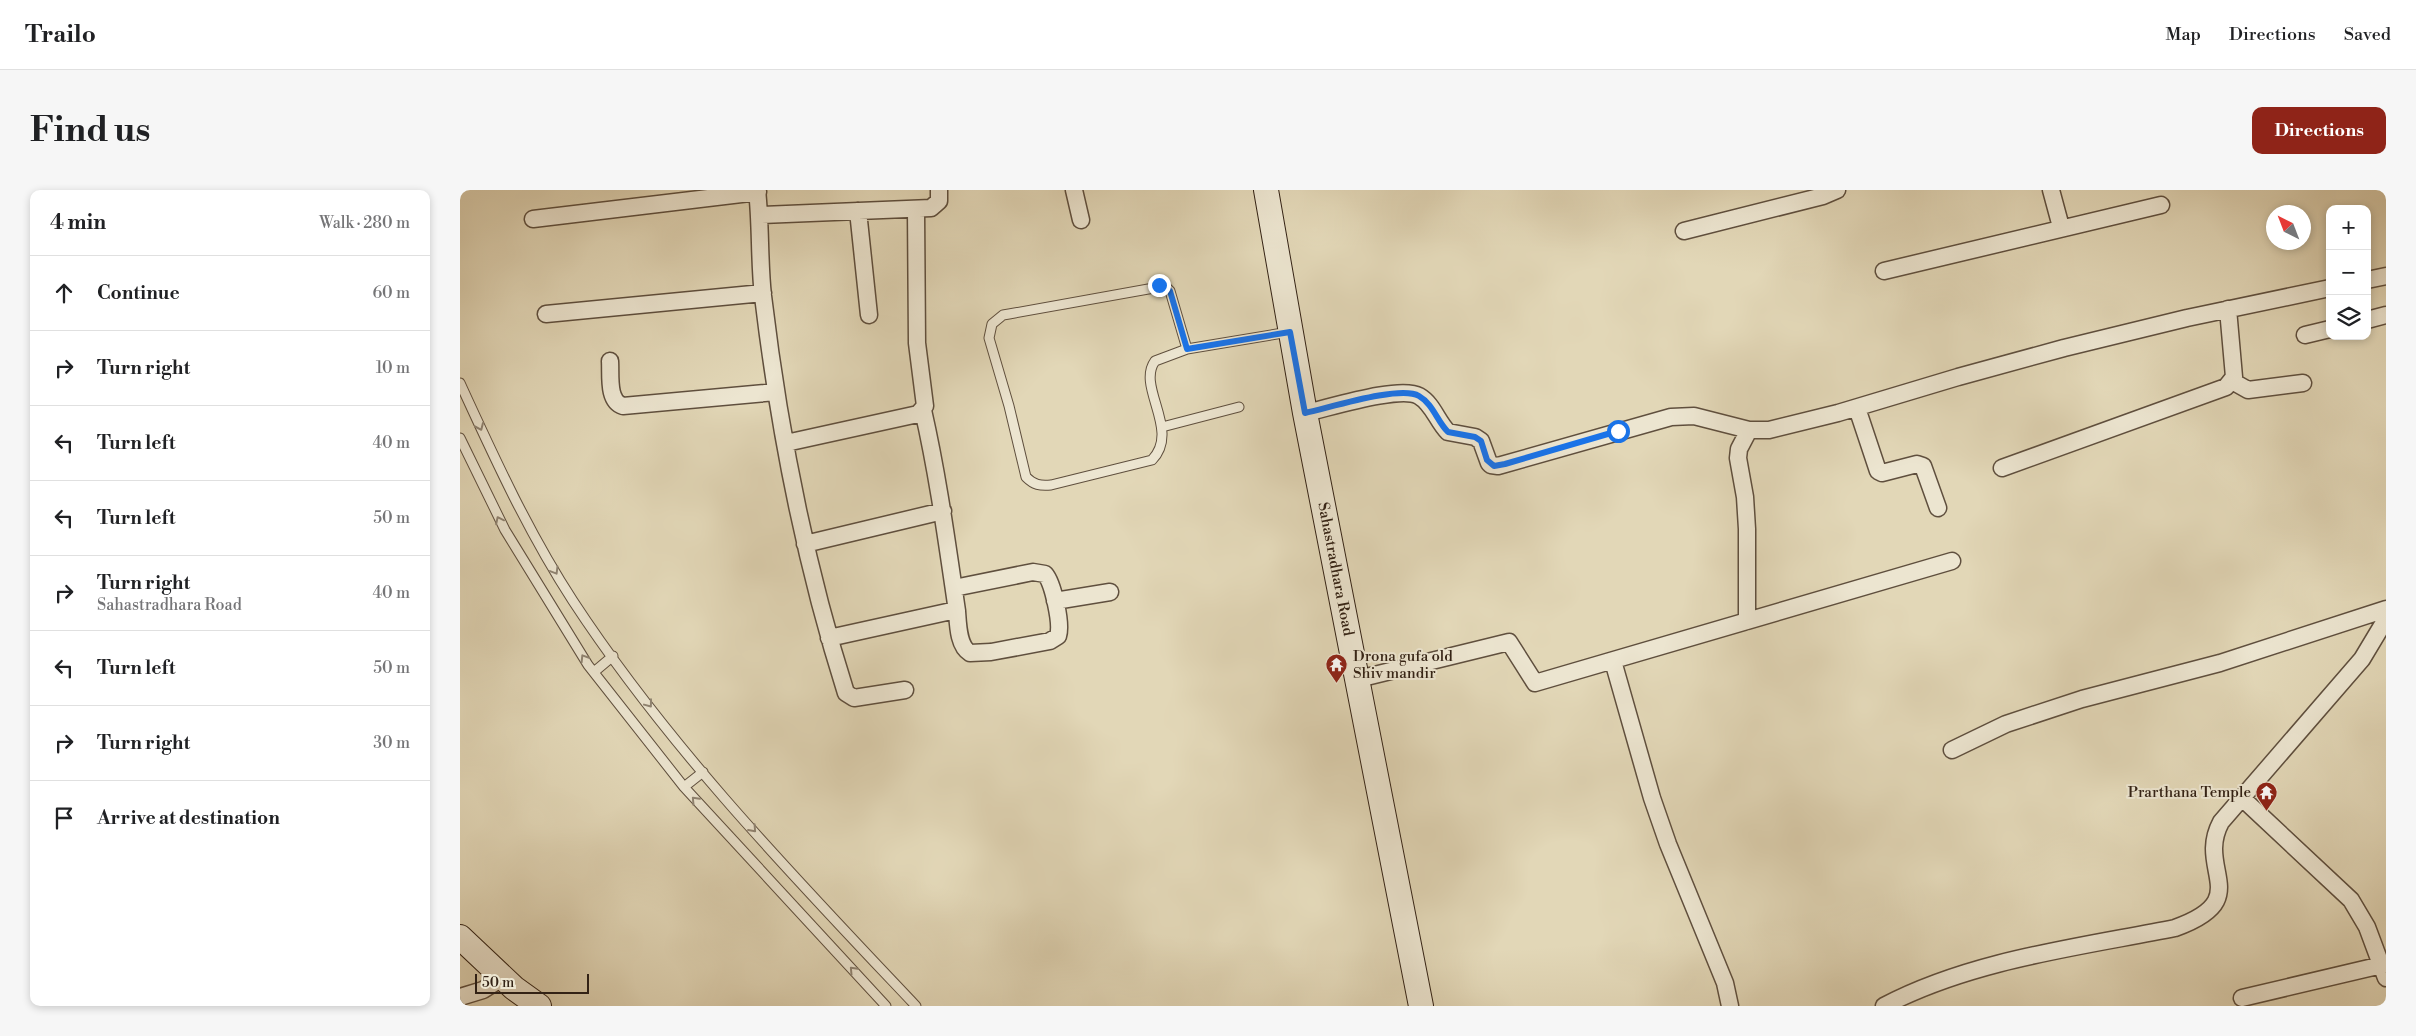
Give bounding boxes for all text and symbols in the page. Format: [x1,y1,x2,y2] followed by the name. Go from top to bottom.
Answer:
[25,20,96,50] text: Trailo
[2165,23,2201,46] text: Map
[2229,23,2316,46] text: Directions
[2344,23,2391,46] text: Saved
[2252,107,2386,154] button: Directions
[30,109,150,152] text: Find us
[2266,205,2311,250] north arrow
[2326,205,2371,340] map controls
[2326,205,2371,250] button: +
[50,210,106,236] text: 4 min
[319,213,410,233] text: Walk · 280 m
[2326,250,2371,295] button: −
[1148,274,1171,297] route end
[50,279,78,307] icon: ahead
[97,281,180,305] text: Continue
[372,283,410,303] text: 60 m
[2326,295,2371,340] button: layers
[50,354,78,382] icon: right
[97,356,190,380] text: Turn right
[376,358,410,378] text: 10 m
[1607,420,1630,443] route start
[474,422,485,431] one-way arrow
[50,429,78,457] icon: left
[97,431,176,455] text: Turn left
[373,433,410,453] text: 40 m
[1313,501,1358,638] street label: Sahastradhara Road
[50,504,78,532] icon: left
[97,506,176,530] text: Turn left
[373,508,410,528] text: 50 m
[496,516,506,525] one-way arrow
[549,566,559,575] one-way arrow
[97,571,190,595] text: Turn right
[50,579,78,607] icon: right
[373,583,410,603] text: 40 m
[97,595,242,615] text: Sahastradhara Road
[1353,647,1453,683] place label: Drona gufa old Shiv mandir
[1325,653,1349,684] temple icon: Drona gufa old Shiv mandir
[50,654,78,682] icon: left
[581,655,590,664] one-way arrow
[97,656,176,680] text: Turn left
[373,658,410,678] text: 50 m
[643,698,652,708] one-way arrow
[50,729,78,757] icon: right
[97,731,190,755] text: Turn right
[373,733,410,753] text: 30 m
[2255,780,2279,811] temple icon: Prarthana Temple
[2128,783,2251,802] place label: Prarthana Temple
[692,796,701,805] one-way arrow
[50,804,78,832] icon: arrive
[97,806,280,830] text: Arrive at destination
[747,823,756,832] one-way arrow
[850,967,859,976] one-way arrow
[475,971,589,994] scale bar
[482,974,514,992] text: 50 m

